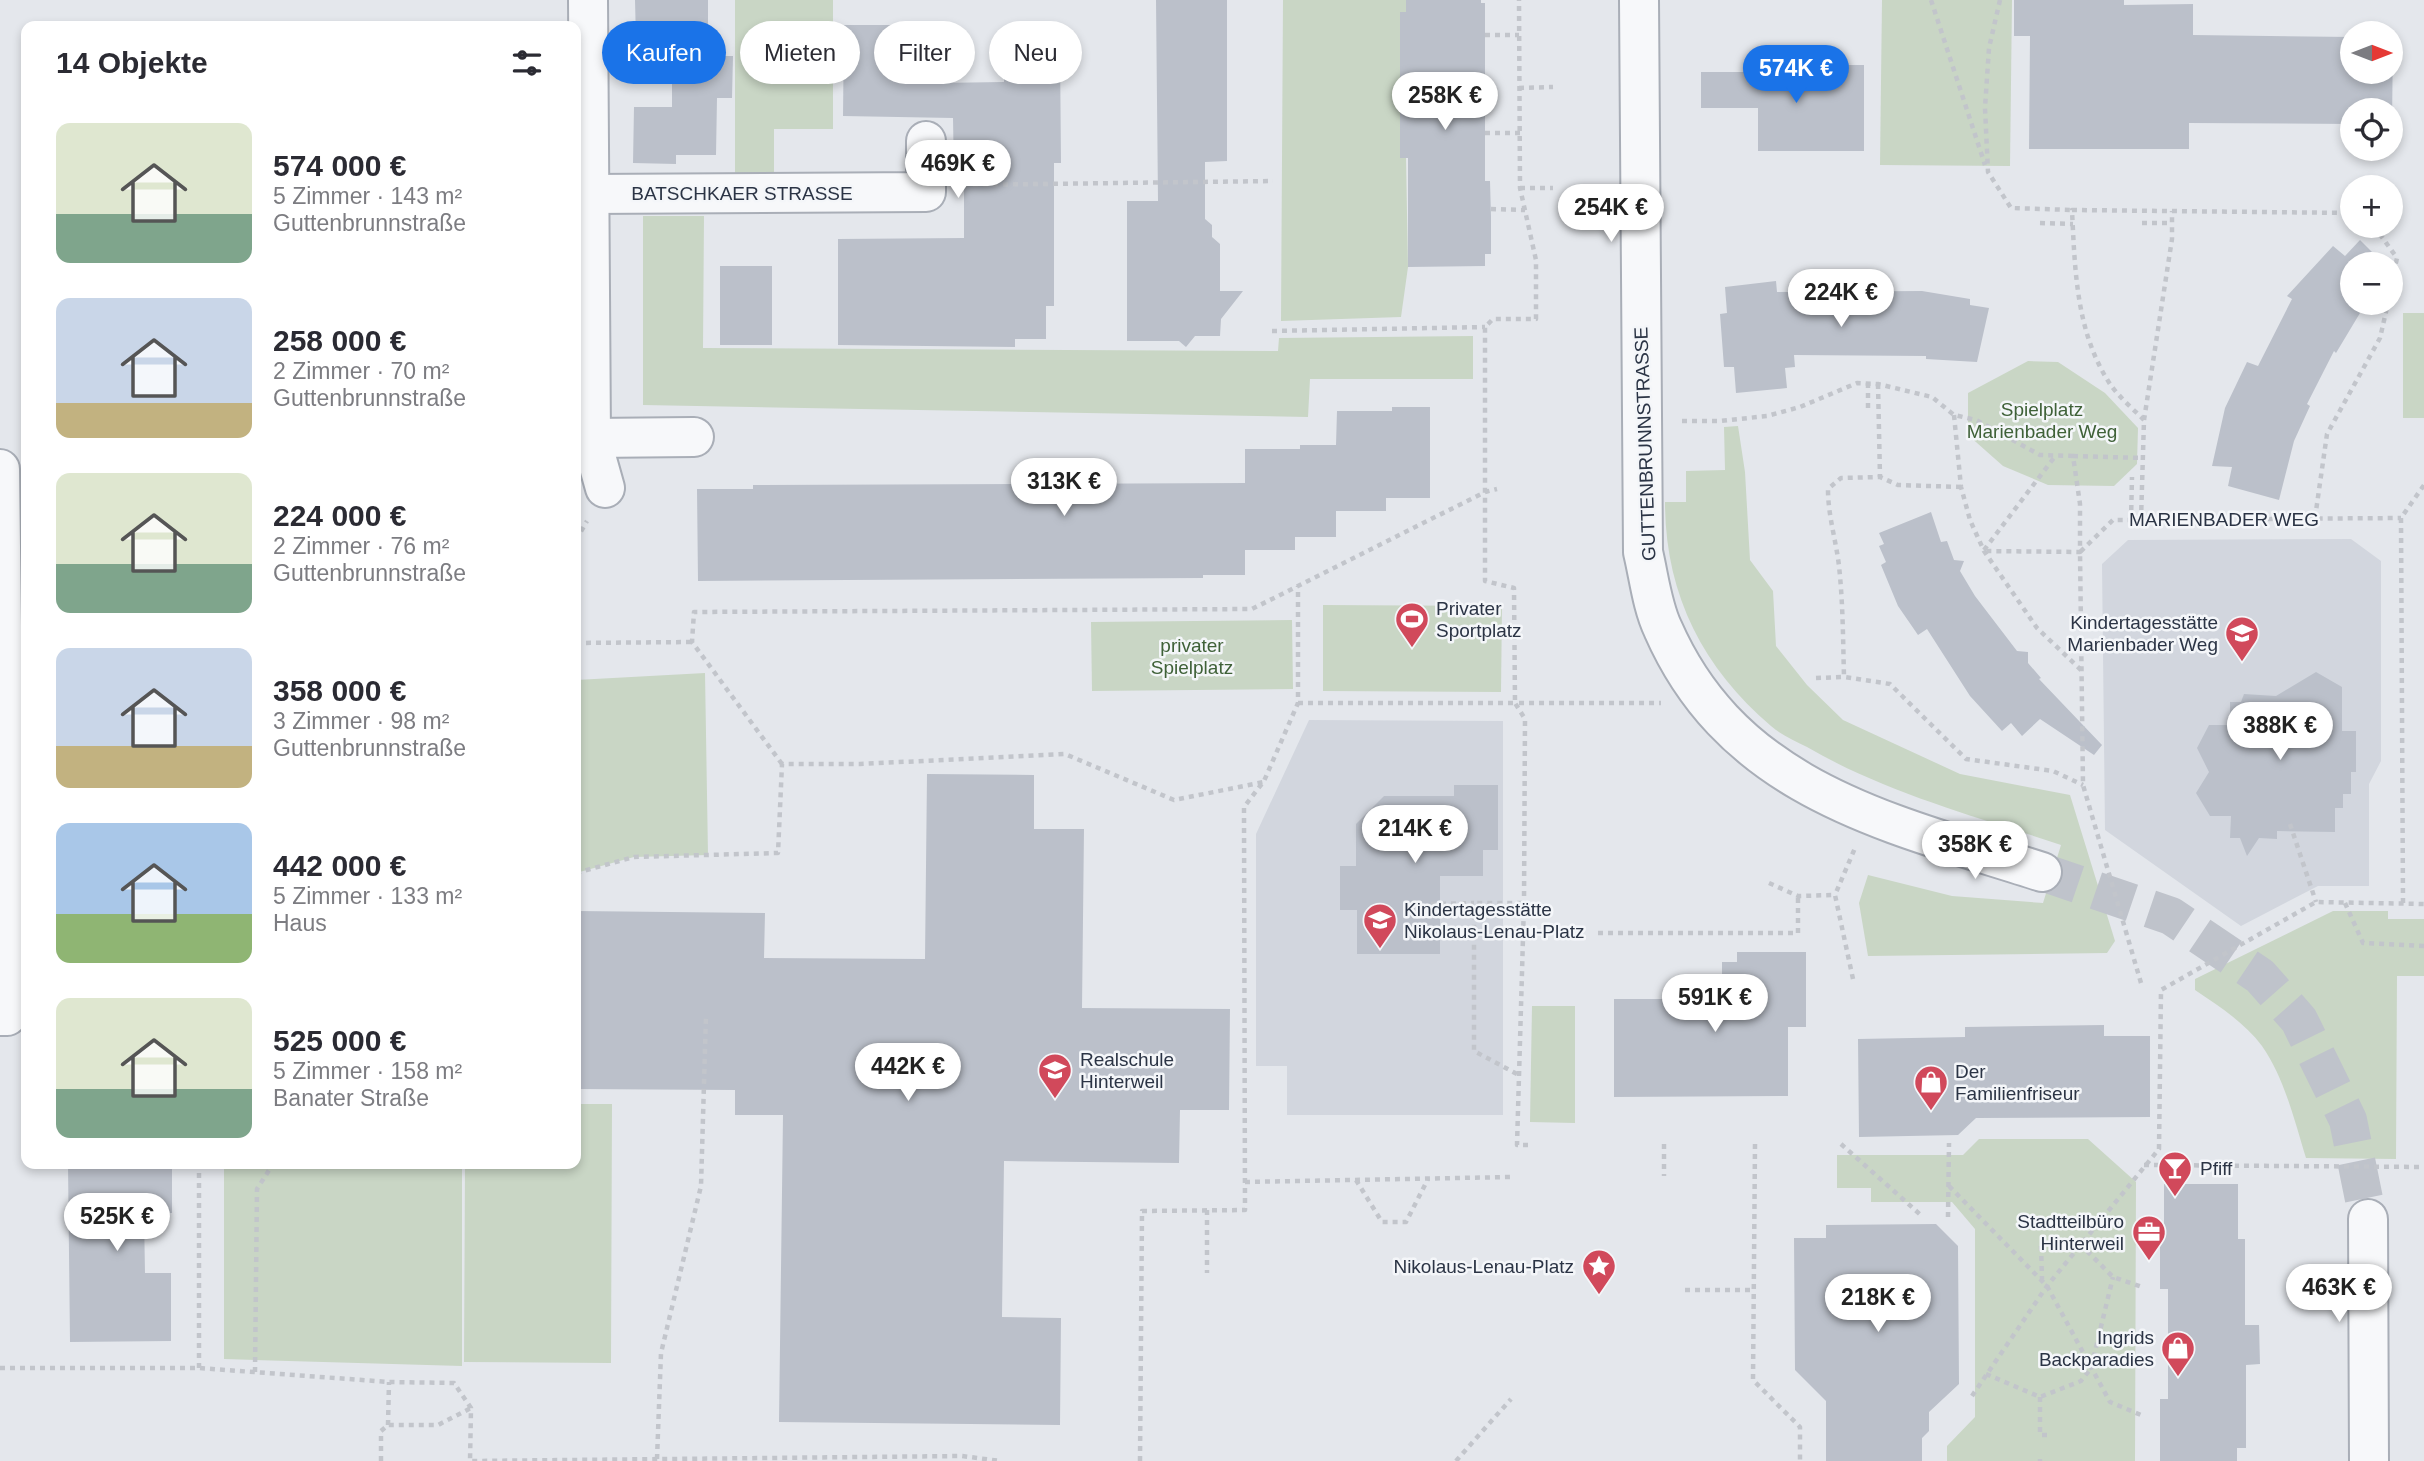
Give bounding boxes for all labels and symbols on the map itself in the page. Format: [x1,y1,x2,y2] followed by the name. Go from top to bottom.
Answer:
[2340,21,2403,84] north arrow
[1739,46,1853,105] pin: 574K €
[1388,72,1502,132] pin: 258K €
[901,140,1015,200] pin: 469K €
[631,183,853,204] street label: BATSCHKAER STRASSE
[1554,184,1668,244] pin: 254K €
[1784,270,1898,329] pin: 224K €
[1630,327,1660,561] street label: GUTTENBRUNNSTRASSE
[1967,399,2117,442] park label: Spielplatz Marienbader Weg
[1007,458,1121,518] pin: 313K €
[2129,509,2319,530] street label: MARIENBADER WEG
[1436,598,1522,641] place label: Privater Sportplatz
[1393,600,1431,649] sports icon: Privater Sportplatz
[2067,612,2218,655] place label: Kindertagesstätte Marienbader Weg
[2223,614,2261,663] school or university icon: Kindertagesstätte Marienbader Weg
[1151,635,1233,678] park label: privater Spielplatz
[2223,702,2337,762] pin: 388K €
[1358,806,1472,865] pin: 214K €
[1918,822,2032,881] pin: 358K €
[1404,899,1585,942] place label: Kindertagesstätte Nikolaus-Lenau-Platz
[1361,901,1399,950] school or university icon: Kindertagesstätte Nikolaus-Lenau-Platz
[1658,974,1772,1034] pin: 591K €
[851,1044,965,1103] pin: 442K €
[1080,1049,1174,1092] place label: Realschule Hinterweil
[1036,1051,1074,1100] school or university icon: Realschule Hinterweil
[1955,1061,2080,1104] place label: Der Familienfriseur
[1912,1063,1950,1112] shop icon: Der Familienfriseur
[2156,1149,2194,1198] bar icon: Pfiff
[2200,1158,2233,1179] place label: Pfiff
[60,1194,174,1253] pin: 525K €
[2017,1211,2124,1254] place label: Stadtteilbüro Hinterweil
[2130,1213,2168,1262] office icon: Stadtteilbüro Hinterweil
[1580,1247,1618,1296] place icon: Nikolaus-Lenau-Platz
[1393,1256,1574,1277] place label: Nikolaus-Lenau-Platz
[2282,1264,2396,1324] pin: 463K €
[1821,1274,1935,1334] pin: 218K €
[2039,1327,2154,1370] place label: Ingrids Backparadies
[2159,1329,2197,1378] shop icon: Ingrids Backparadies

